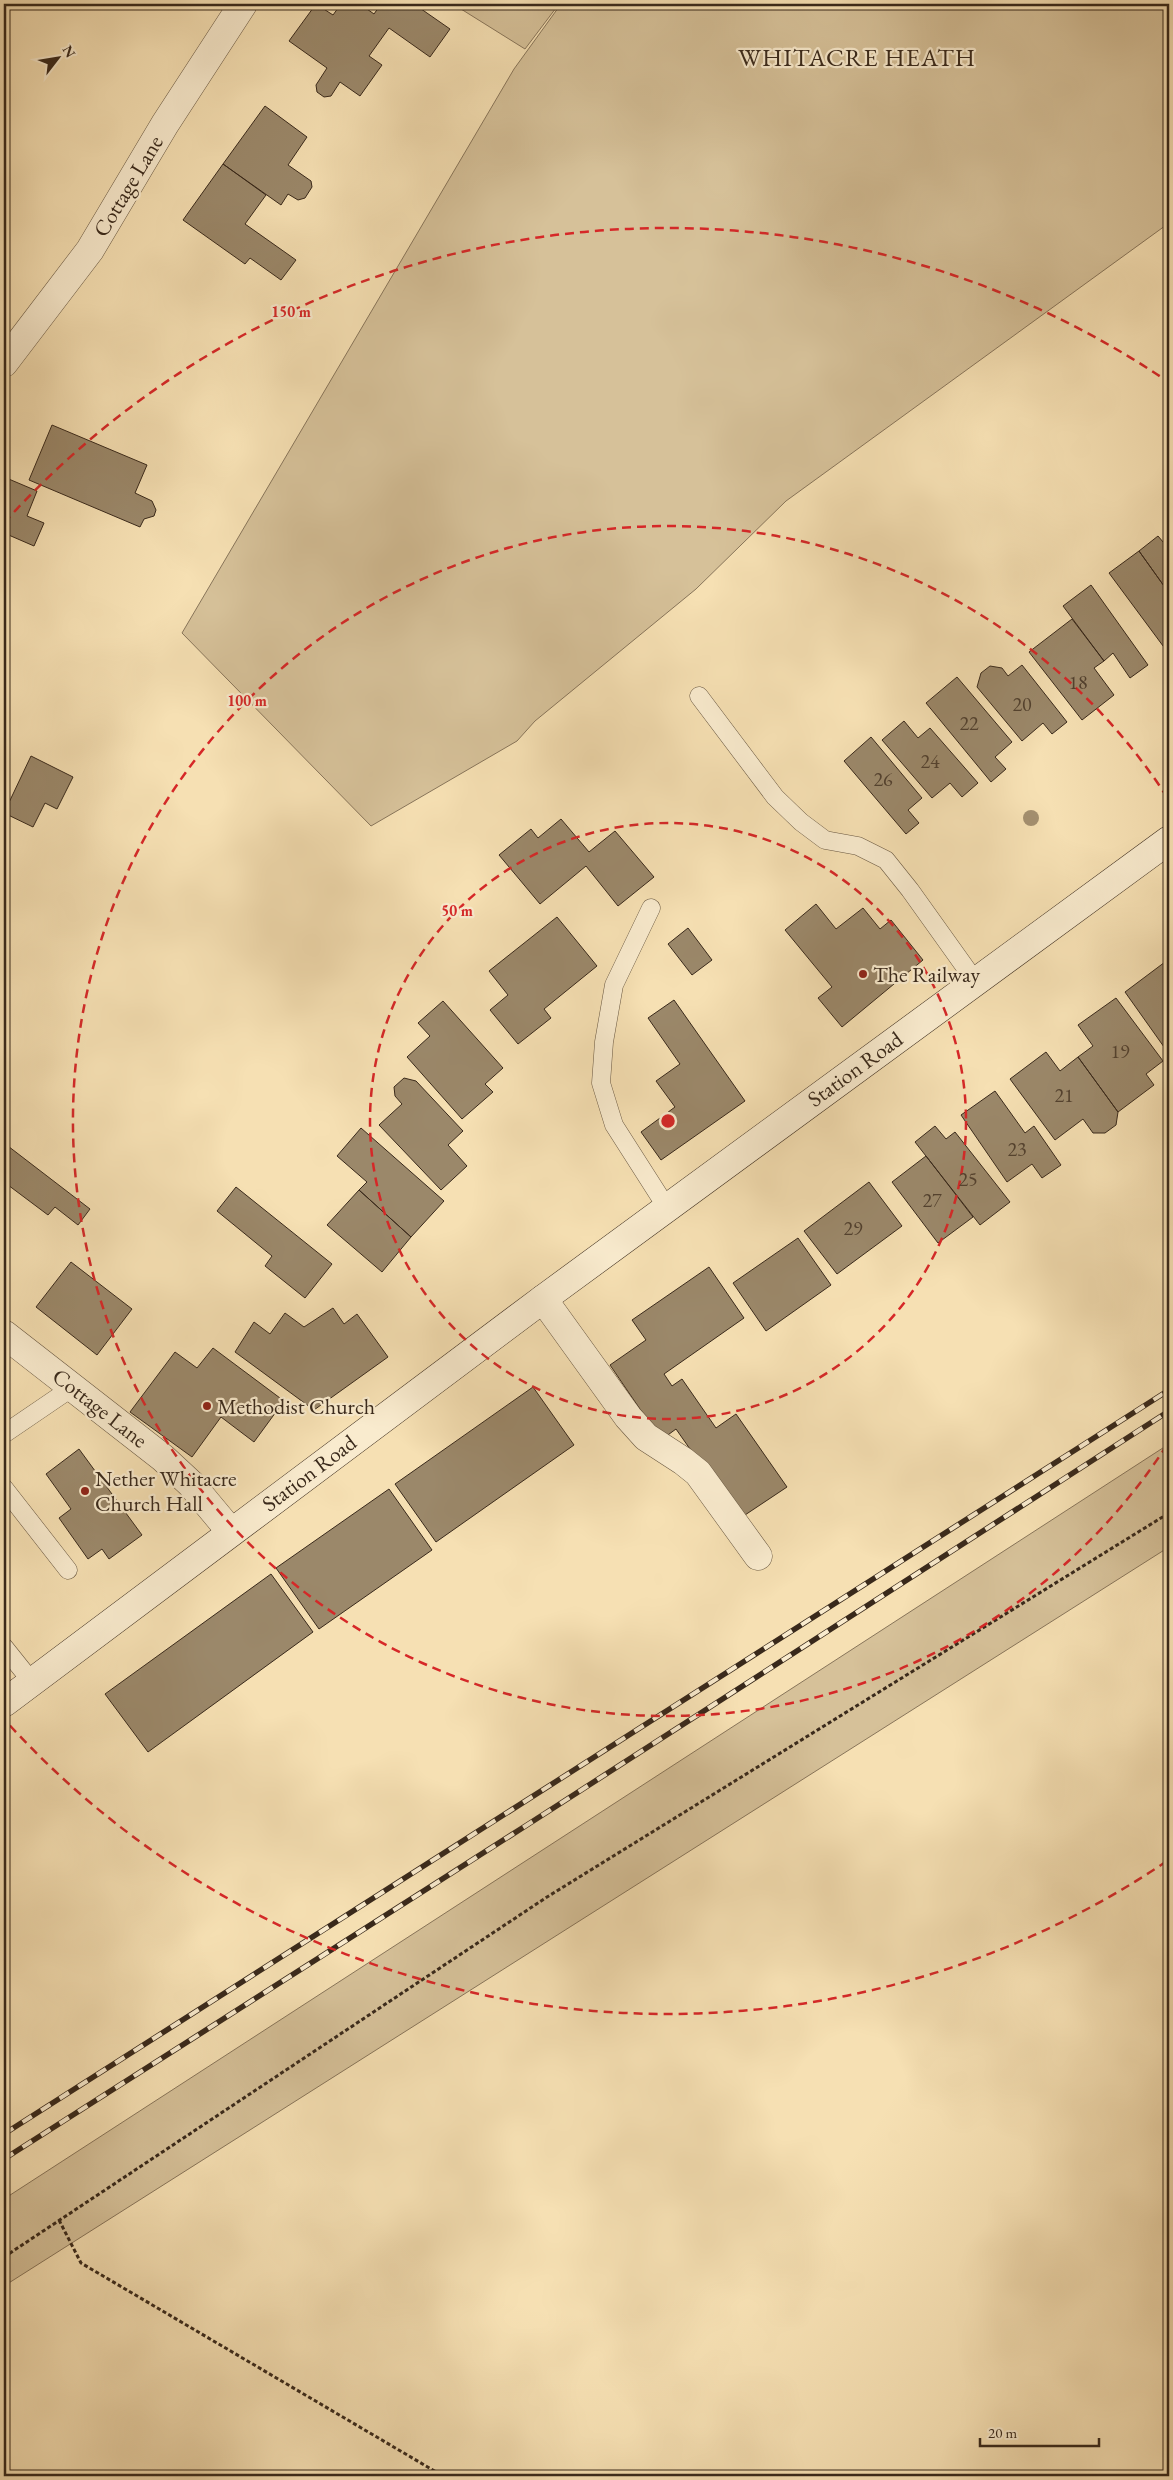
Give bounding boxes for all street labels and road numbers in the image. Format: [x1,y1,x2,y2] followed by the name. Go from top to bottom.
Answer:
[86,130,170,242] street label: Cottage Lane
[802,1024,909,1113] street label: Station Road
[46,1362,154,1455] street label: Cottage Lane
[256,1427,363,1518] street label: Station Road

